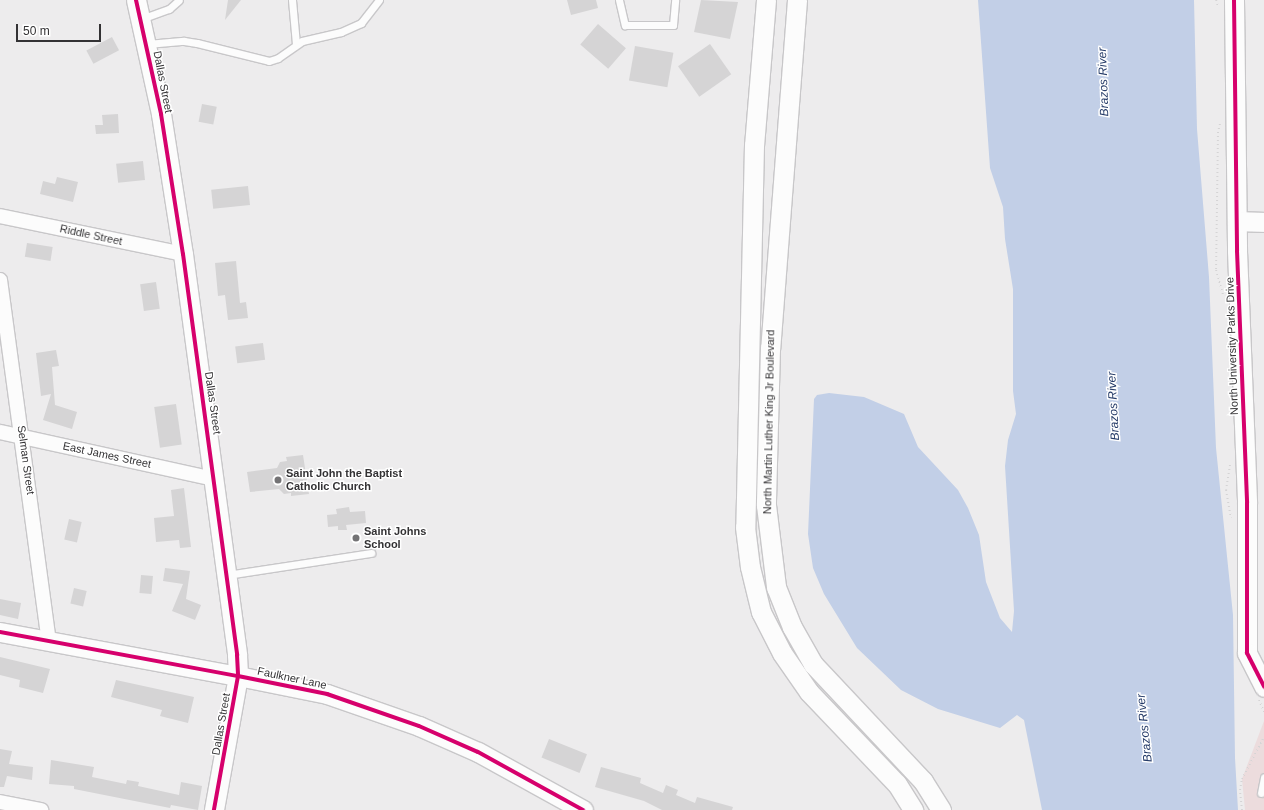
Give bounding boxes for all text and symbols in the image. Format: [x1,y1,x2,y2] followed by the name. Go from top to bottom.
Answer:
[18,16,103,42] scale bar
[23,24,50,38] text: 50 m
[1096,47,1112,117] water label: Brazos River
[151,50,175,114] street label: Dallas Street
[59,222,123,248] street label: Riddle Street
[1223,277,1241,415] street label: North University Parks Drive
[761,330,777,514] street label: North Martin Luther King Jr Boulevard
[202,371,224,435] street label: Dallas Street
[1105,371,1123,441] water label: Brazos River
[15,425,37,495] street label: Selman Street
[62,439,152,471] street label: East James Street
[286,467,402,493] place label: Saint John the Baptist Catholic Church
[273,475,283,485] marker: Saint John the Baptist Catholic Church
[364,525,426,551] place label: Saint Johns School
[351,533,361,543] marker: Saint Johns School
[256,664,328,692] street label: Faulkner Lane
[209,692,233,756] street label: Dallas Street
[1134,693,1156,763] water label: Brazos River

